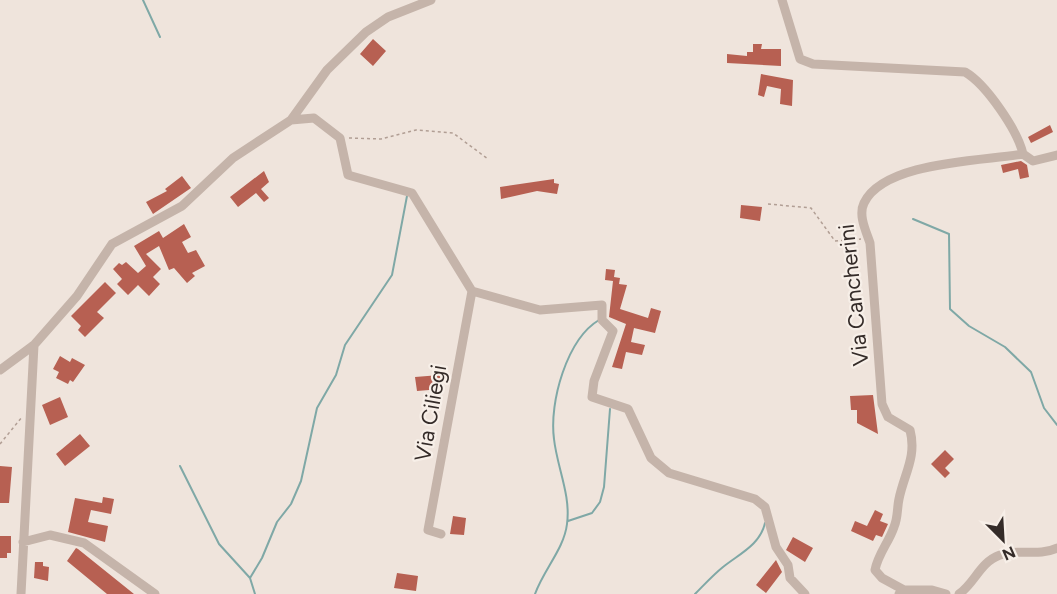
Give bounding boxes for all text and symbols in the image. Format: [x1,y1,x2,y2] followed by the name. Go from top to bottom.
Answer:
[833,223,874,367] street label: Via Cancherini
[409,363,452,464] street label: Via Ciliegi
[973,510,1033,570] north arrow
[999,542,1018,564] text: N

